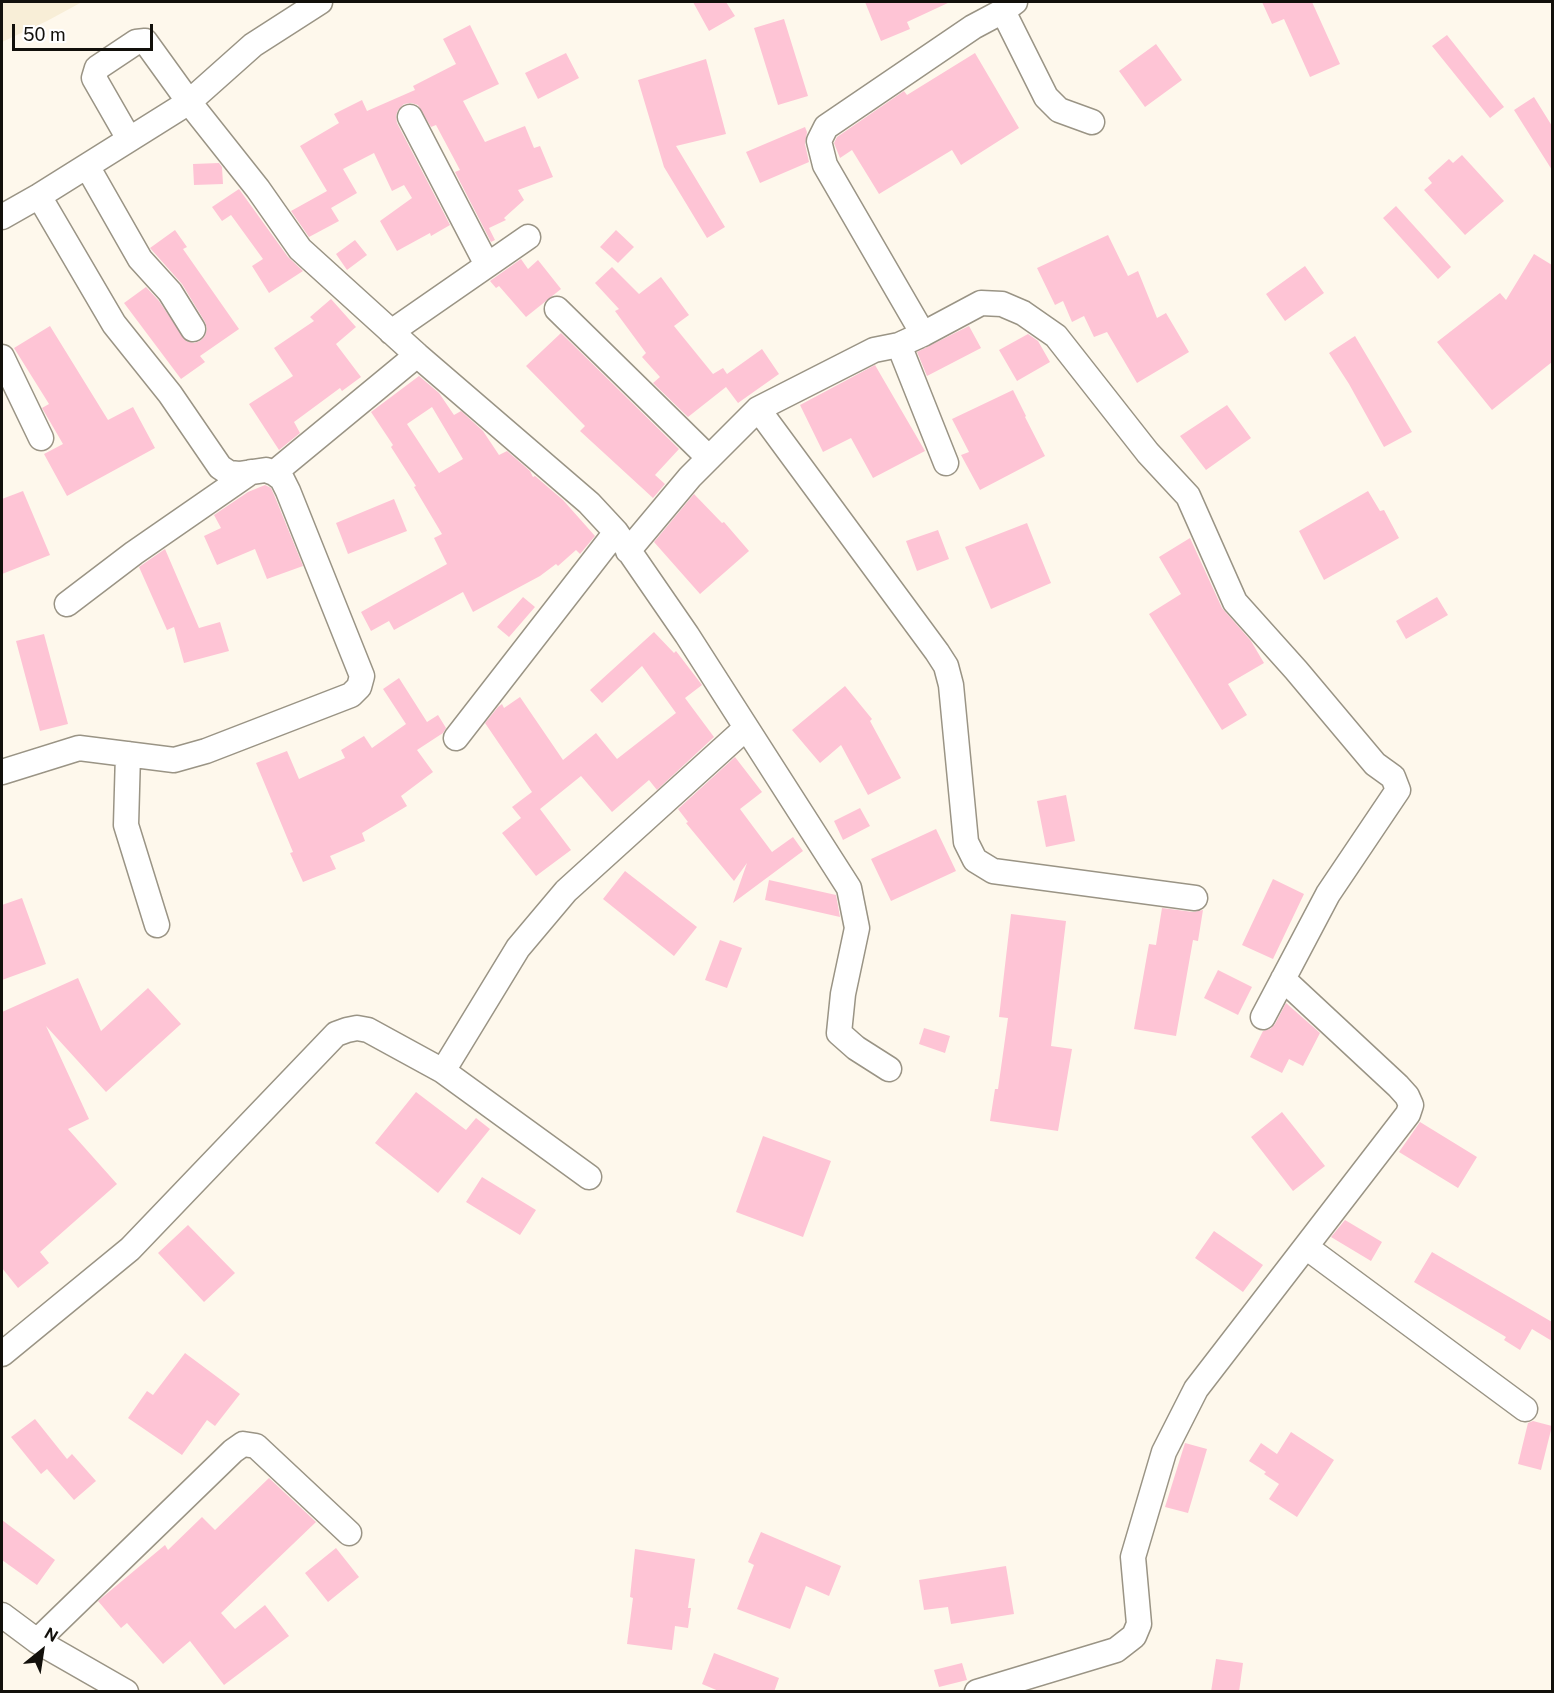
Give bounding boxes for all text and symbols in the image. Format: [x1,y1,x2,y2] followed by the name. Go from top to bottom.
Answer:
[15,12,156,50] scale bar
[23,24,66,45] text: 50 m
[12,1621,72,1681] north arrow
[41,1624,61,1646] text: N

